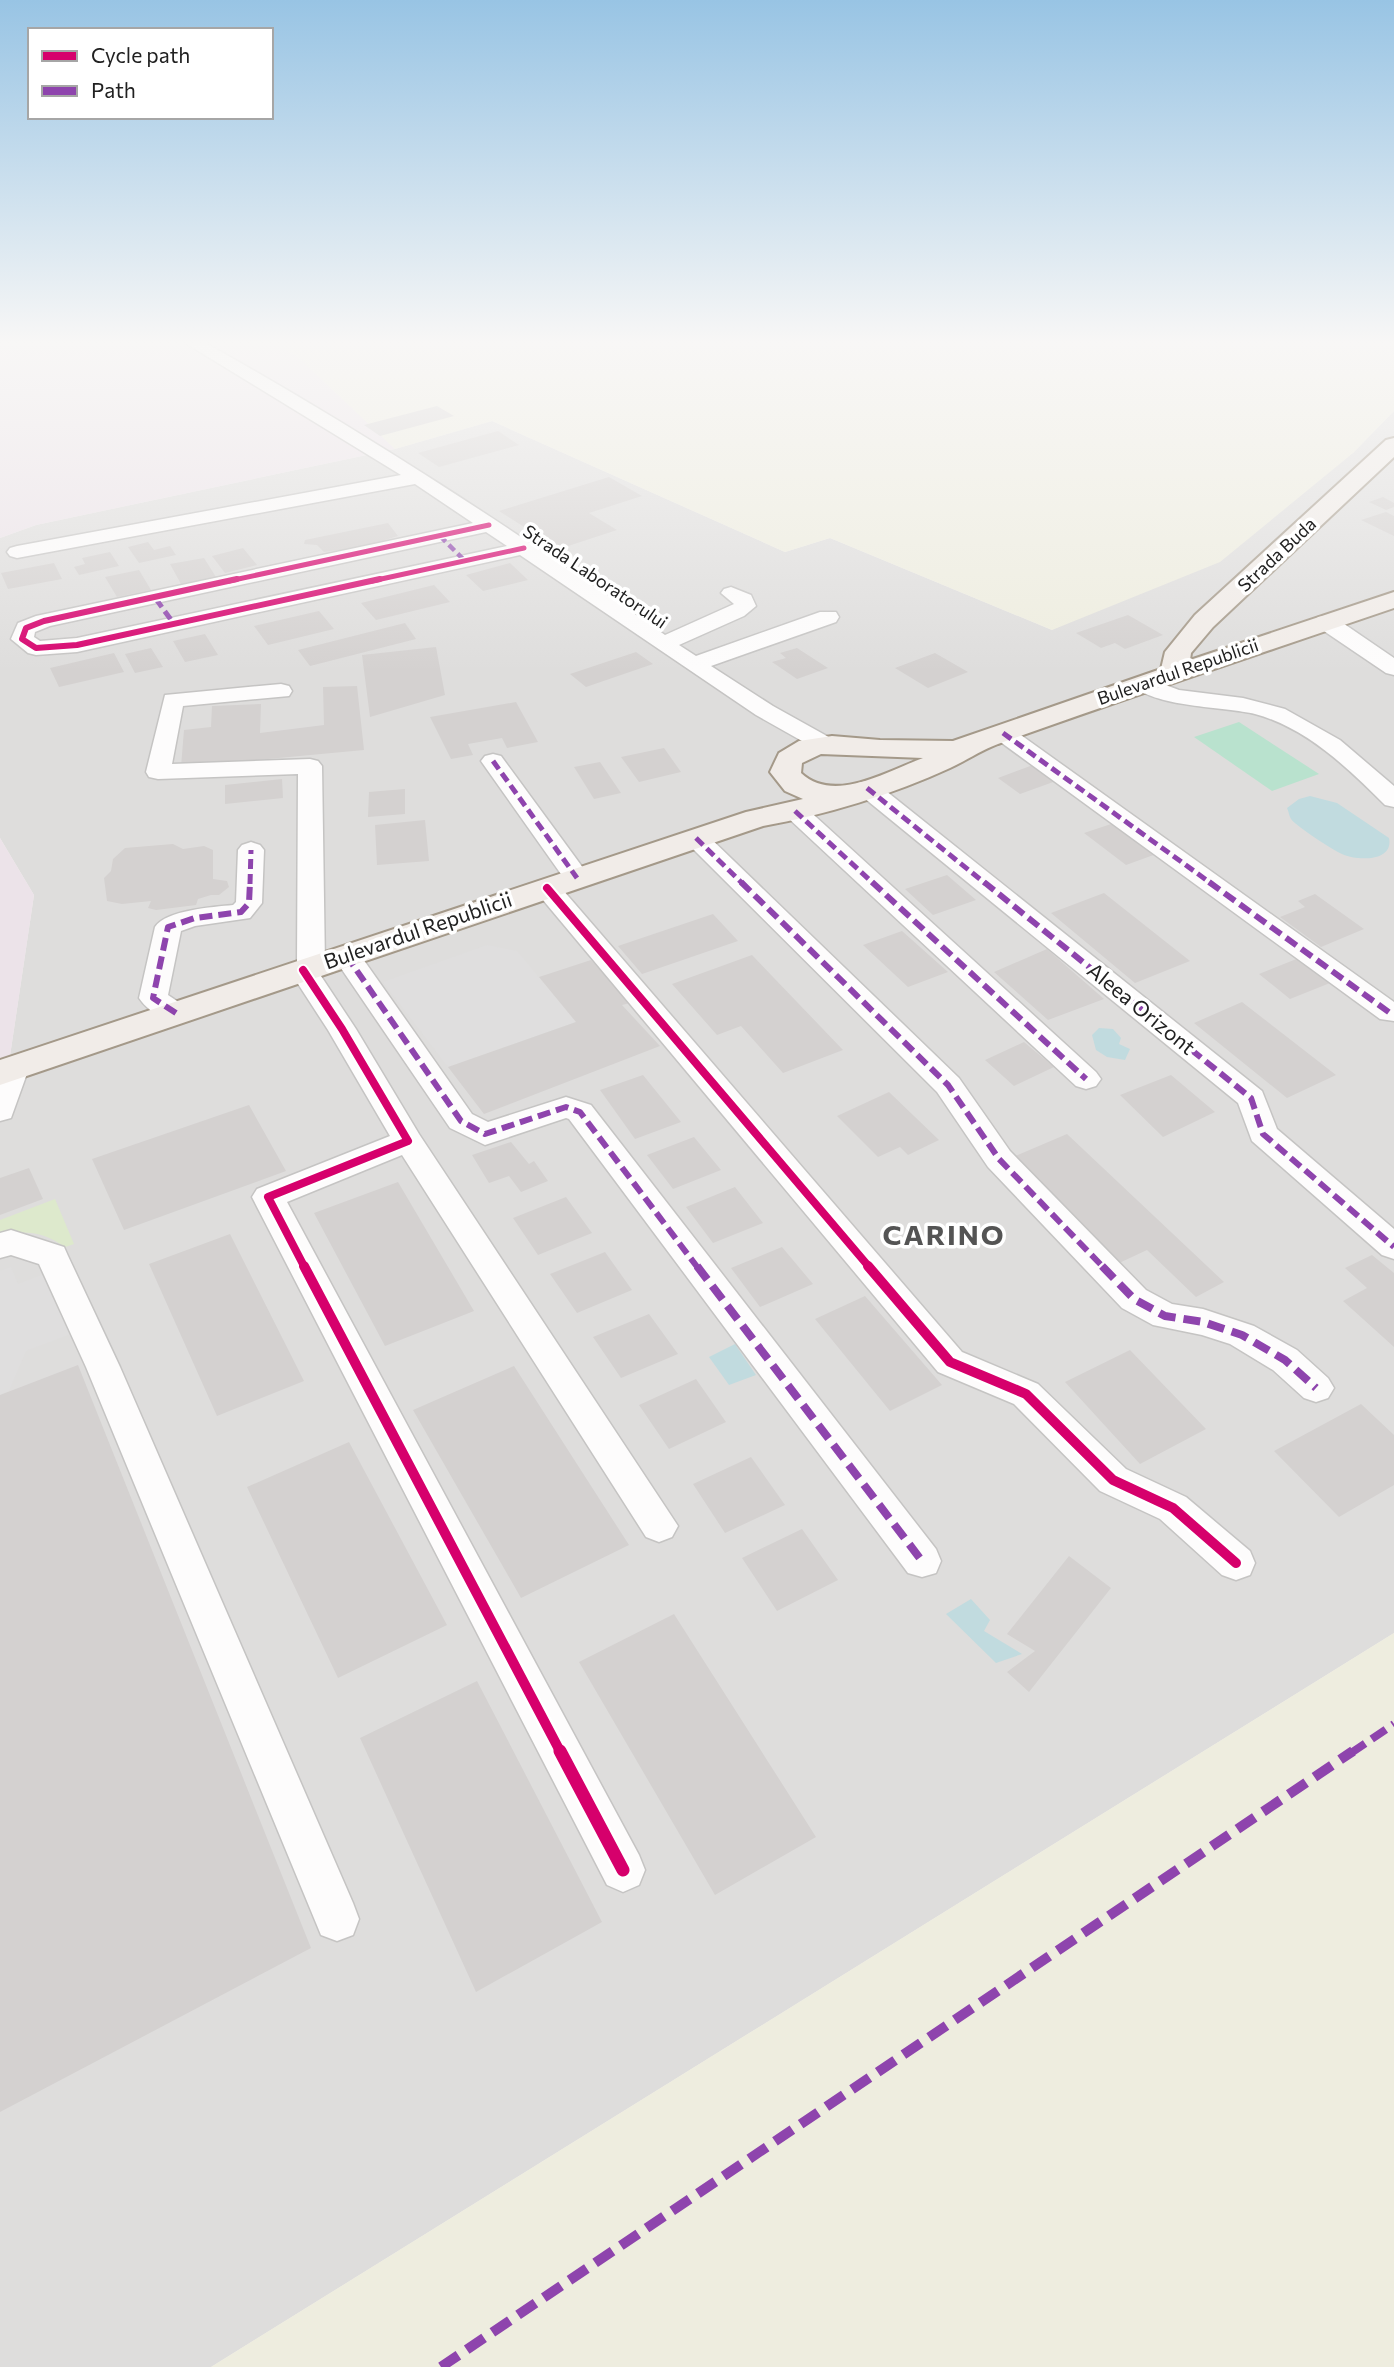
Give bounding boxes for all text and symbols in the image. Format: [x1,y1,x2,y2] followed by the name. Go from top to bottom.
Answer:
[28,28,273,119] legend
[91,42,190,67] text: Cycle path
[91,77,136,102] text: Path
[1233,512,1320,596] street label: Strada Buda
[519,520,672,633] street label: Strada Laboratorului
[1094,633,1261,709] street label: Bulevardul Republicii
[320,886,515,973] street label: Bulevardul Republicii
[1083,957,1201,1059] street label: Aleea Orizont
[882,1217,1006,1251] district label: CARINO

